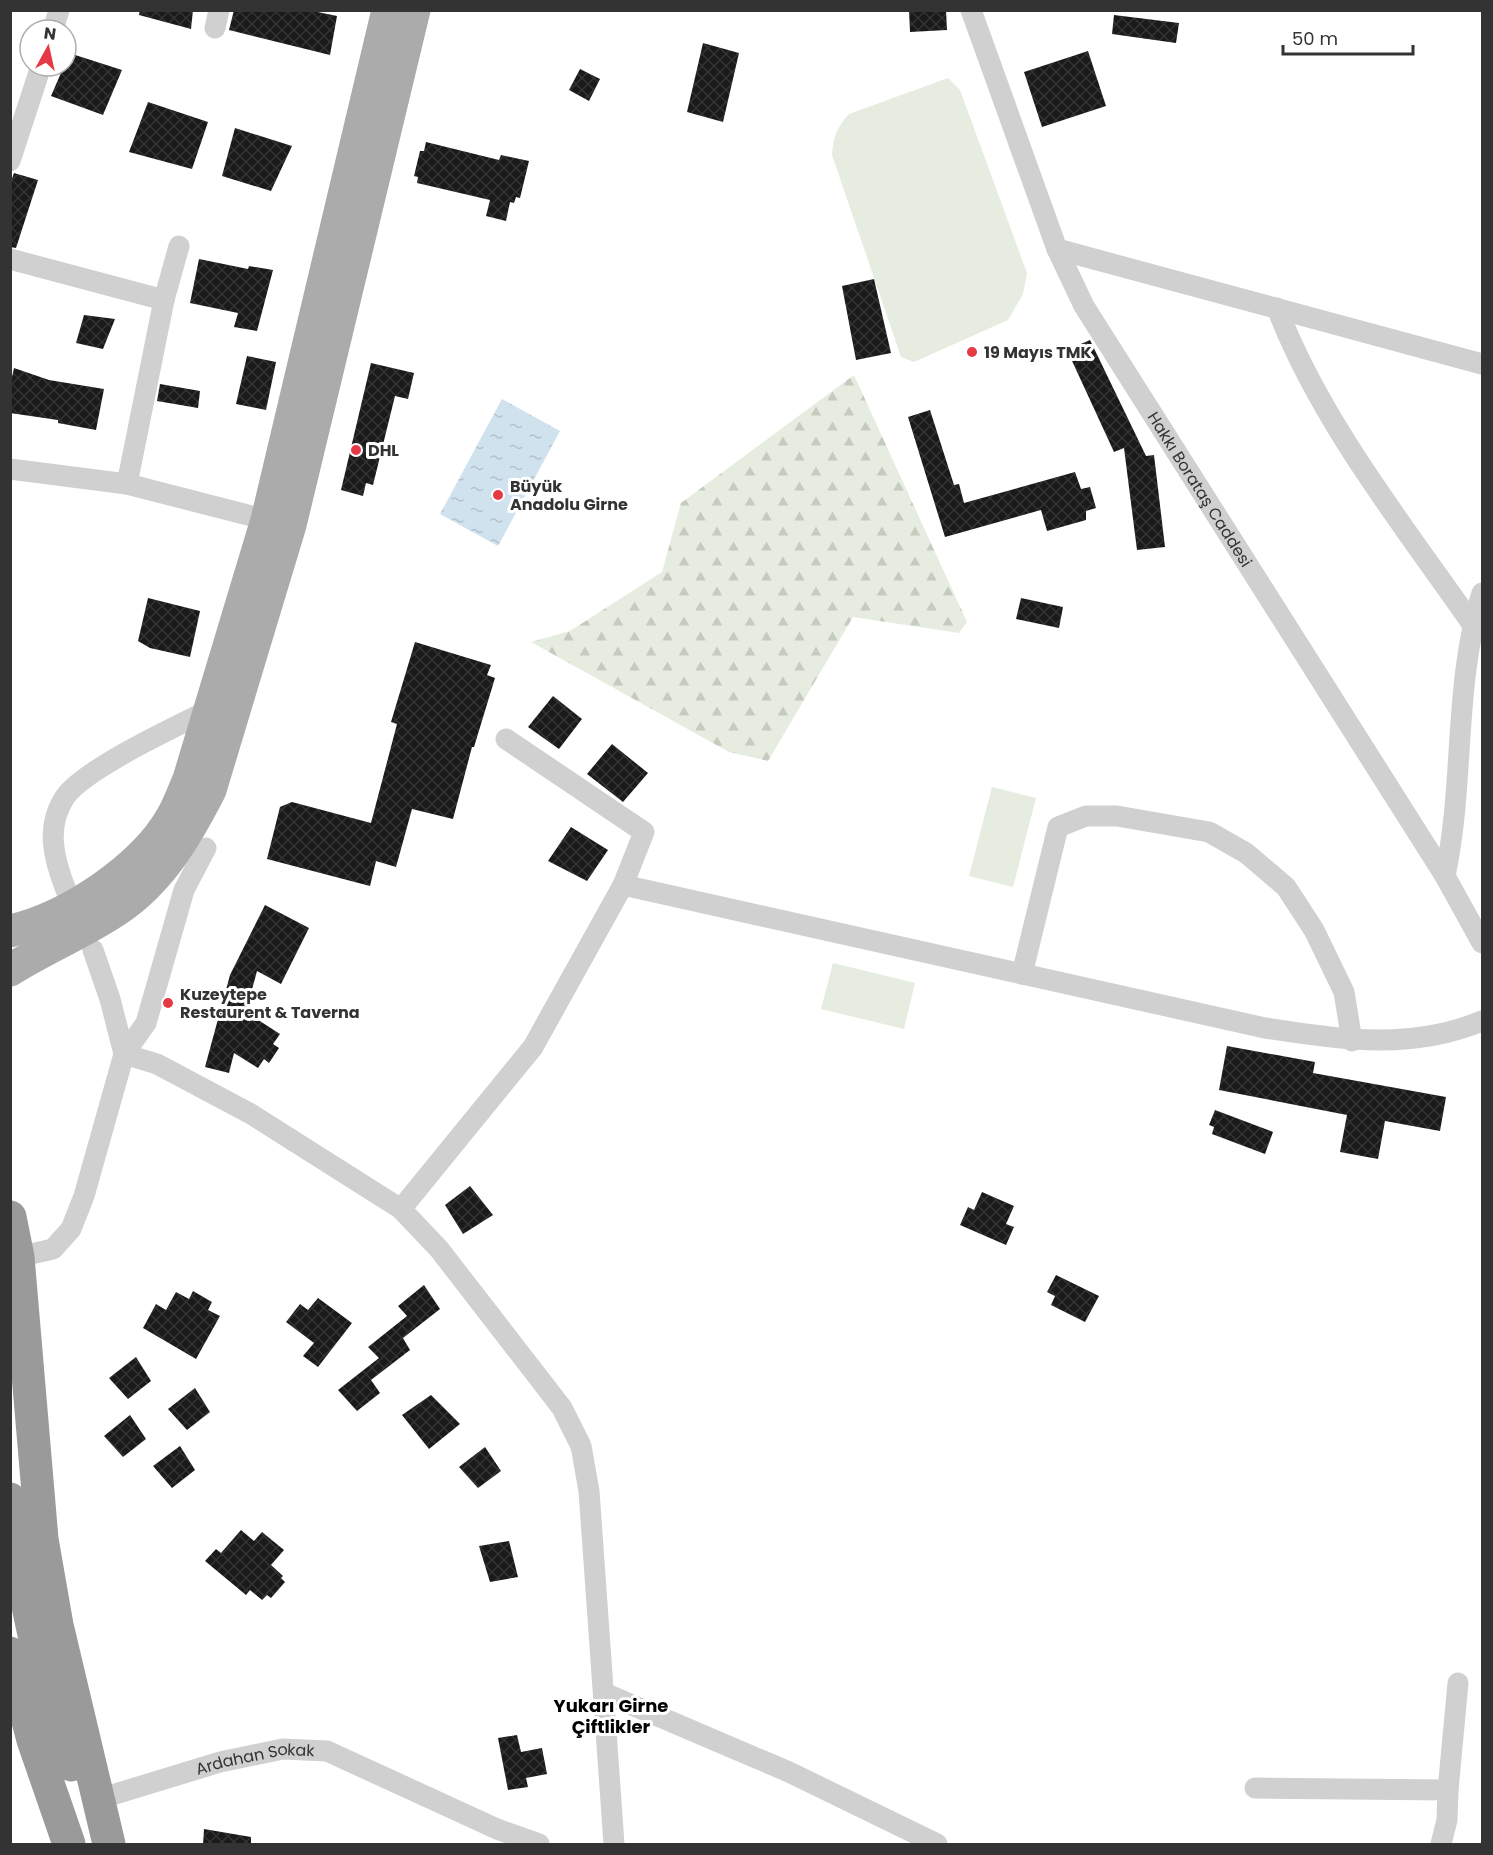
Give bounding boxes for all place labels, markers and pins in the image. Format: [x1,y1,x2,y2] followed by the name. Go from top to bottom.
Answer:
[984,341,1092,364] place label: 19 Mayıs TMK
[965,345,979,359] marker: 19 Mayıs TMK
[368,439,399,462] place label: DHL
[349,443,363,457] marker: DHL
[510,475,628,516] place label: Büyük Anadolu Girne
[491,488,505,502] marker: Büyük Anadolu Girne
[180,983,360,1024] place label: Kuzeytepe Restaurent & Taverna
[161,996,175,1010] marker: Kuzeytepe Restaurent & Taverna

